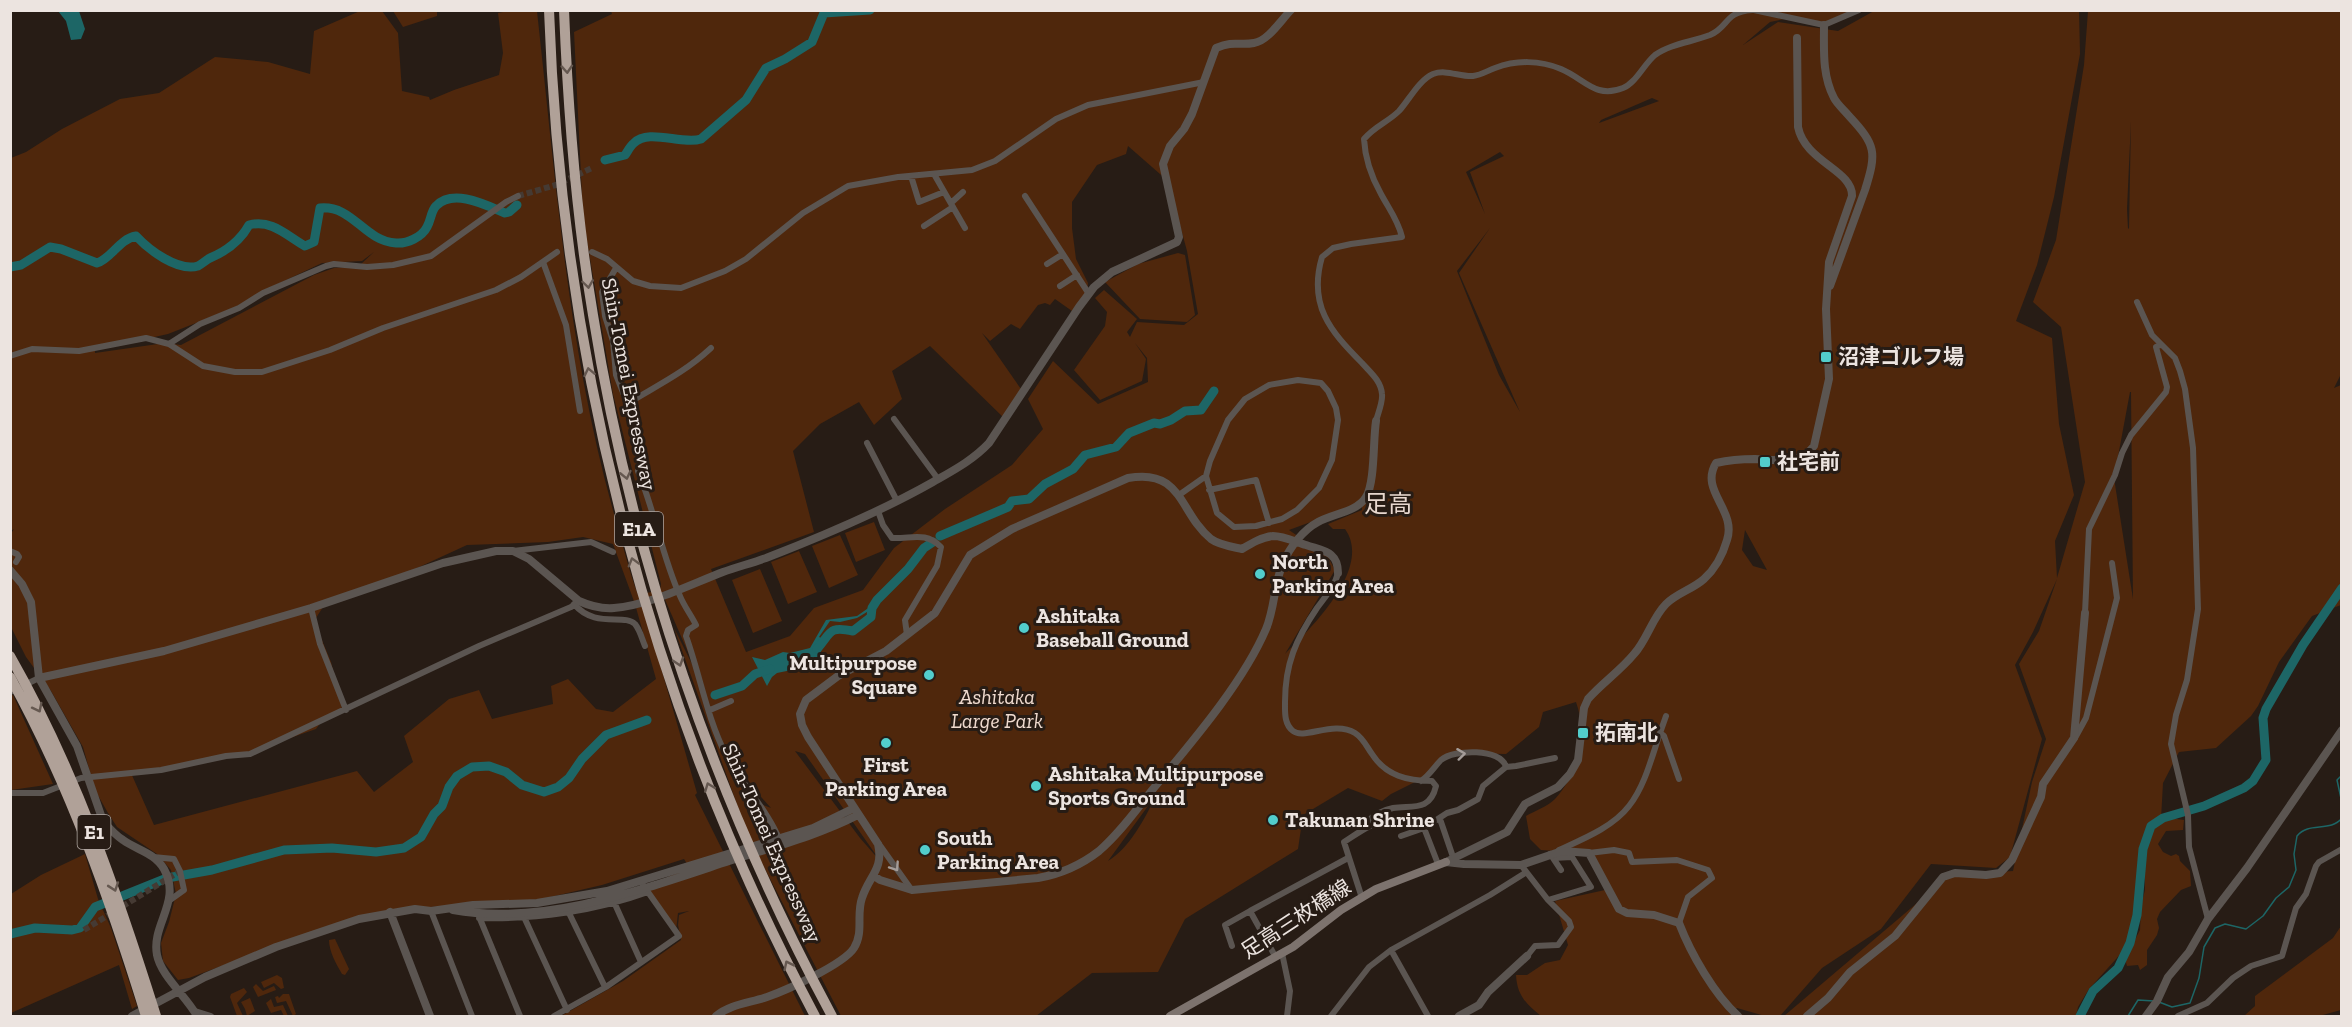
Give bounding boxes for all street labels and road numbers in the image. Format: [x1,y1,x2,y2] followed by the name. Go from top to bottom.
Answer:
[597,276,662,492] street label: Shin-Tomei Expressway
[615,512,663,546] road number: E1A
[717,739,828,947] street label: Shin-Tomei Expressway
[78,815,110,849] road number: E1
[1236,874,1355,963] street label: 足高三枚橋線

